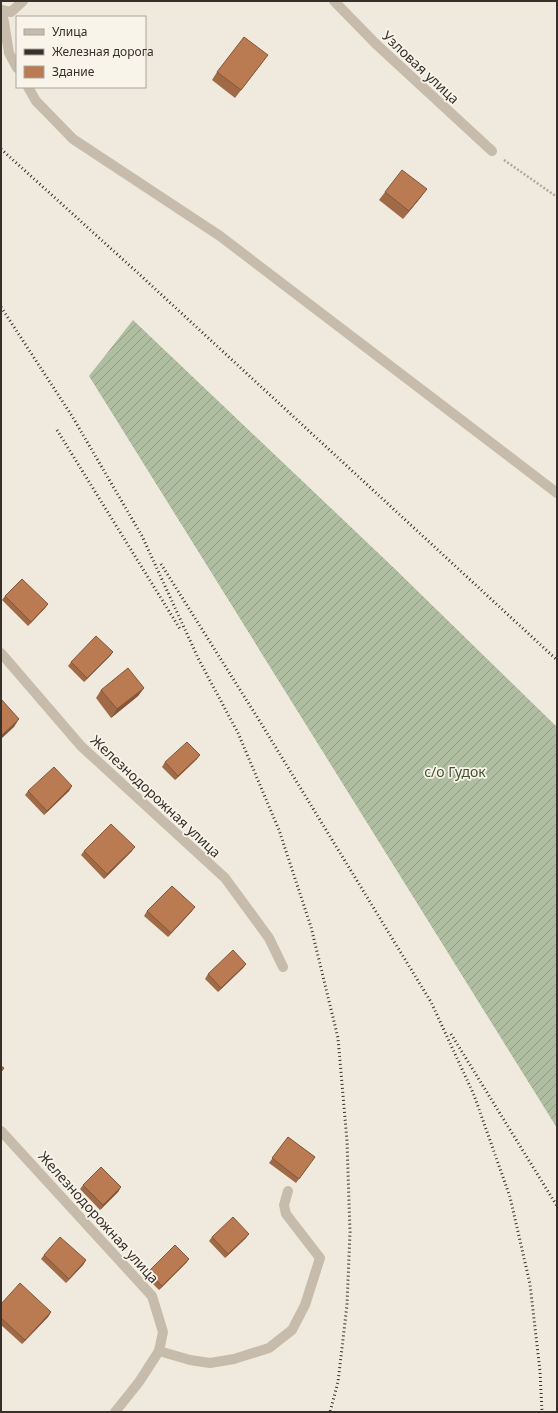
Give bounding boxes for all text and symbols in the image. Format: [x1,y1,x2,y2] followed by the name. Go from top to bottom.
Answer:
[16,16,146,88] legend
[52,23,87,40] text: Улица
[378,26,464,108] street label: Узловая улица
[52,43,154,60] text: Железная дорога
[52,63,95,80] text: Здание
[87,731,225,861] street label: Железнодорожная улица
[424,762,486,781] park label: с/о Гудок
[35,1147,163,1287] street label: Железнодорожная улица

